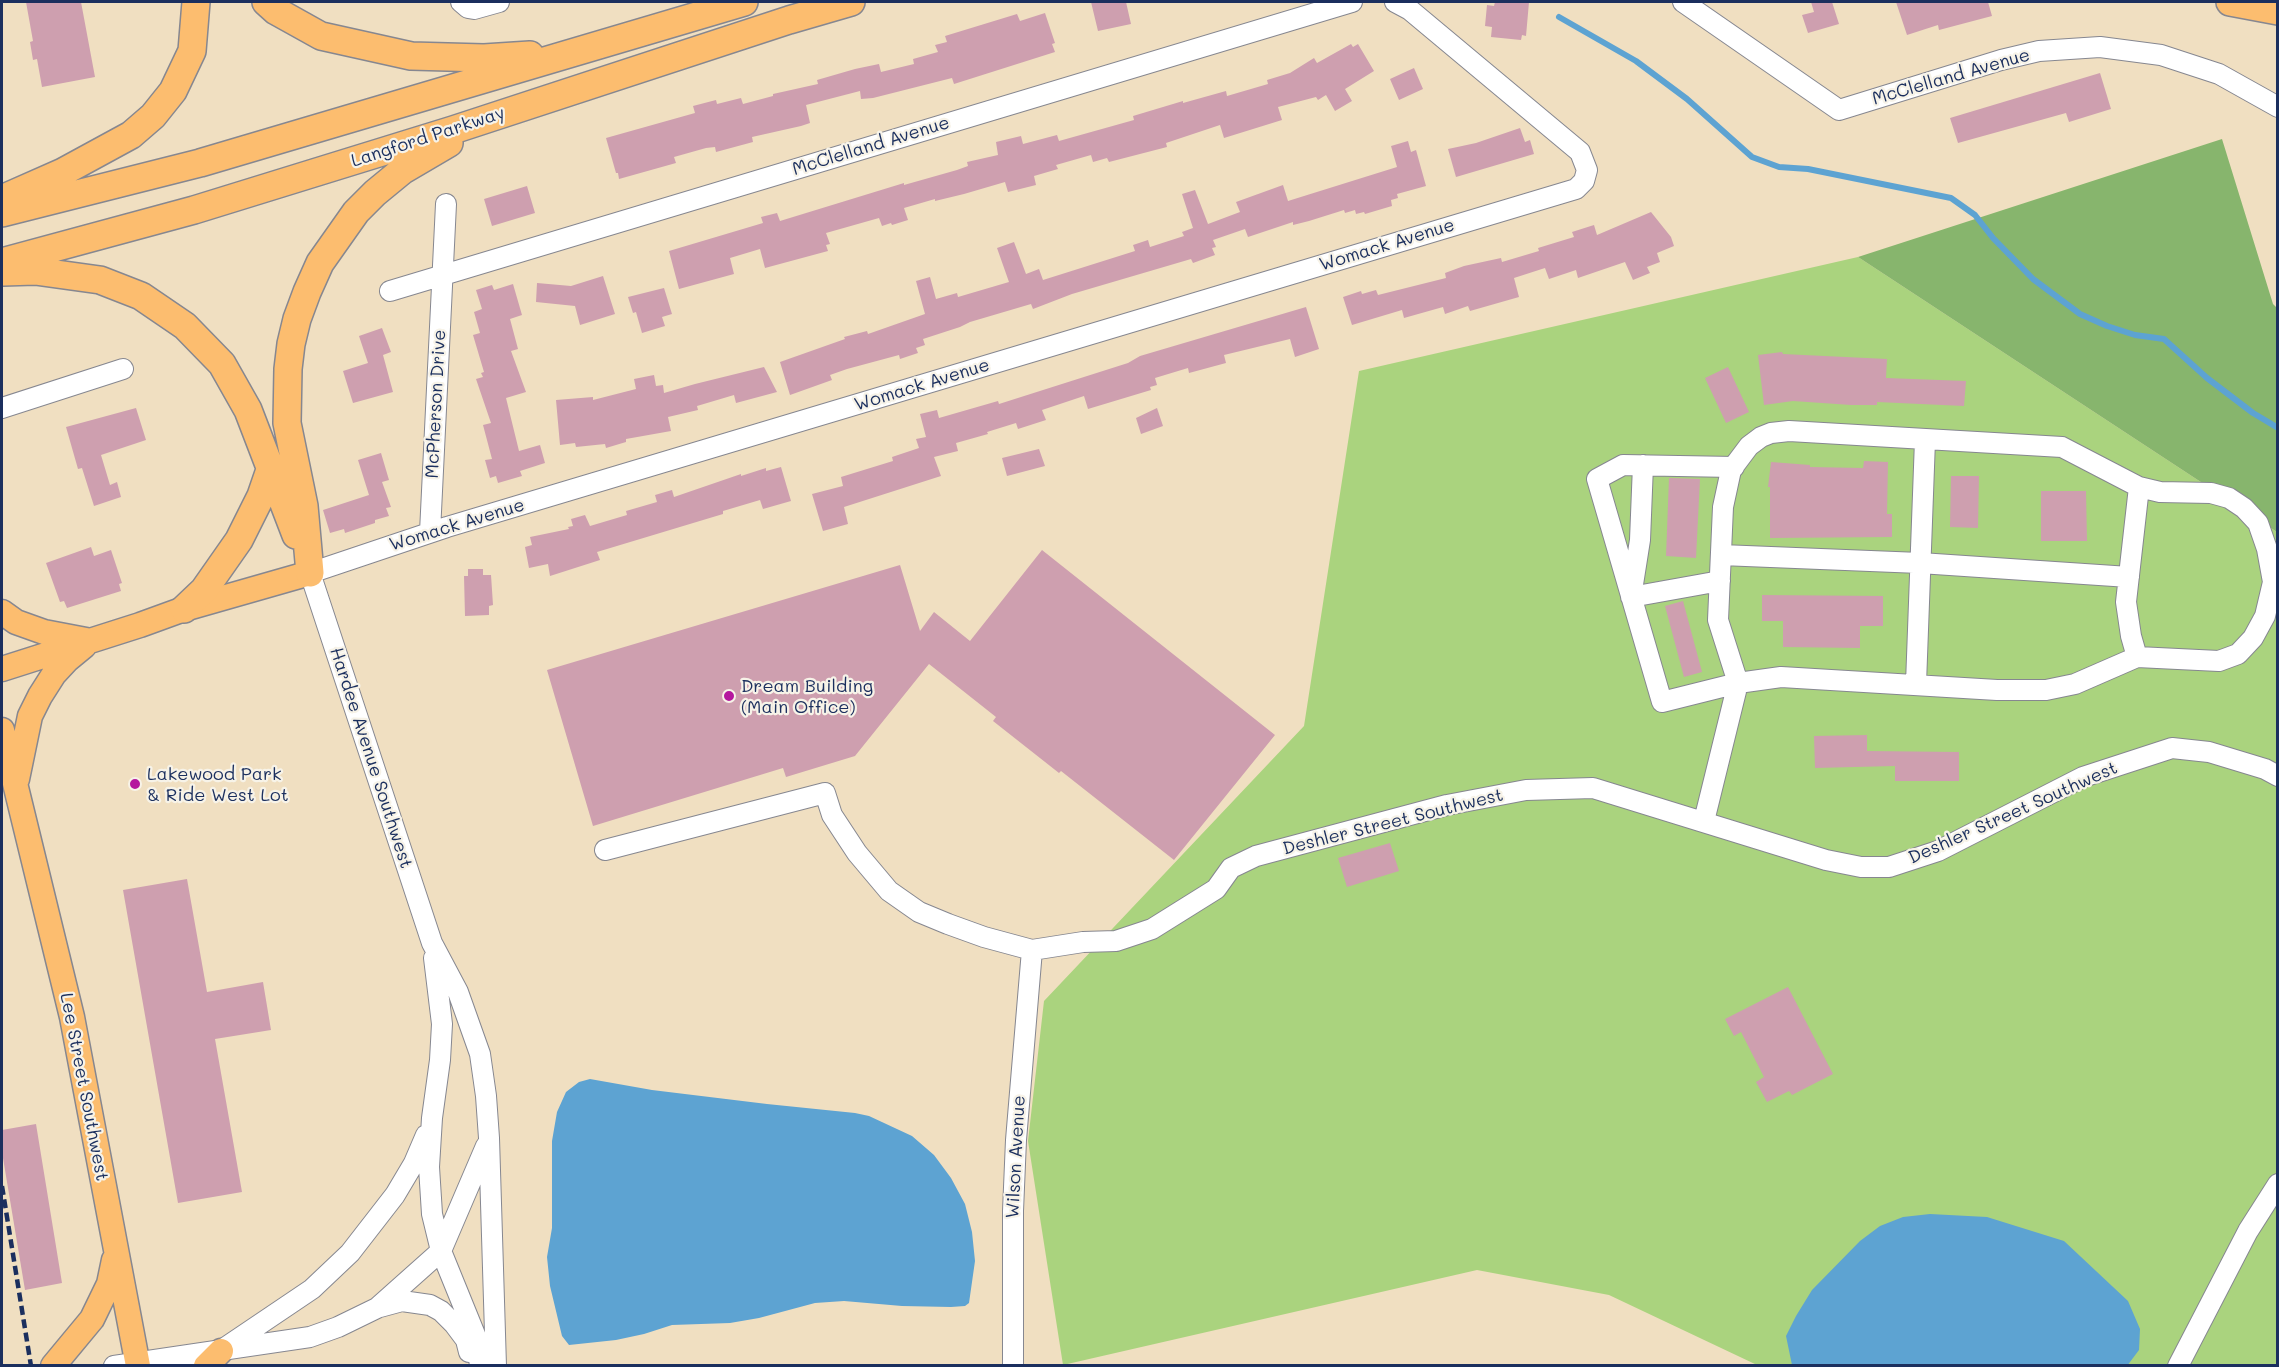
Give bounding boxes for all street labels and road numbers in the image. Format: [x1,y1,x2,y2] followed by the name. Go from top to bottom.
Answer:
[1870,44,2032,110] street label: McClelland Avenue
[348,102,508,172] street label: Langford Parkway
[790,112,952,180] street label: McClelland Avenue
[1317,214,1457,276] street label: Womack Avenue
[421,329,451,479] street label: McPherson Drive
[852,354,992,416] street label: Womack Avenue
[387,494,527,556] street label: Womack Avenue
[325,645,417,871] street label: Hardee Avenue Southwest
[1905,757,2121,869] street label: Deshler Street Southwest
[1281,784,1505,860] street label: Deshler Street Southwest
[55,991,113,1183] street label: Lee Street Southwest
[1002,1095,1030,1219] street label: Wilson Avenue

